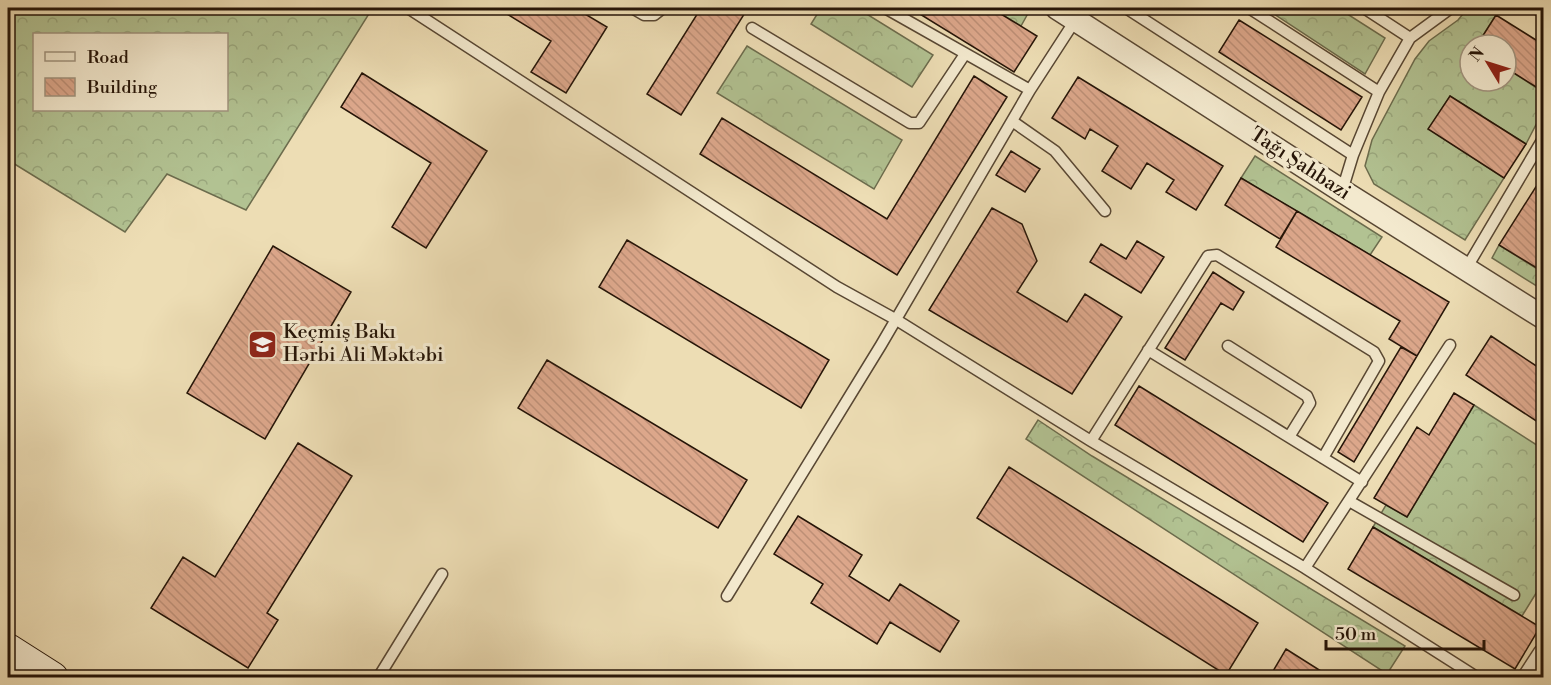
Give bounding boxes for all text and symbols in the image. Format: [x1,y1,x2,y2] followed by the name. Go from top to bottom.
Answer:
[33,33,228,111] legend
[1458,33,1518,93] north arrow
[1465,43,1489,66] text: N
[87,46,130,69] text: Road
[86,76,158,99] text: Building
[1245,122,1356,206] street label: Tağı Şahbazi
[283,320,444,368] place label: Keçmiş Bakı Hərbi Ali Məktəbi
[246,328,278,360] school or university icon: Keçmiş Bakı Hərbi Ali Məktəbi
[1326,613,1484,651] scale bar
[1335,623,1377,646] text: 50 m

